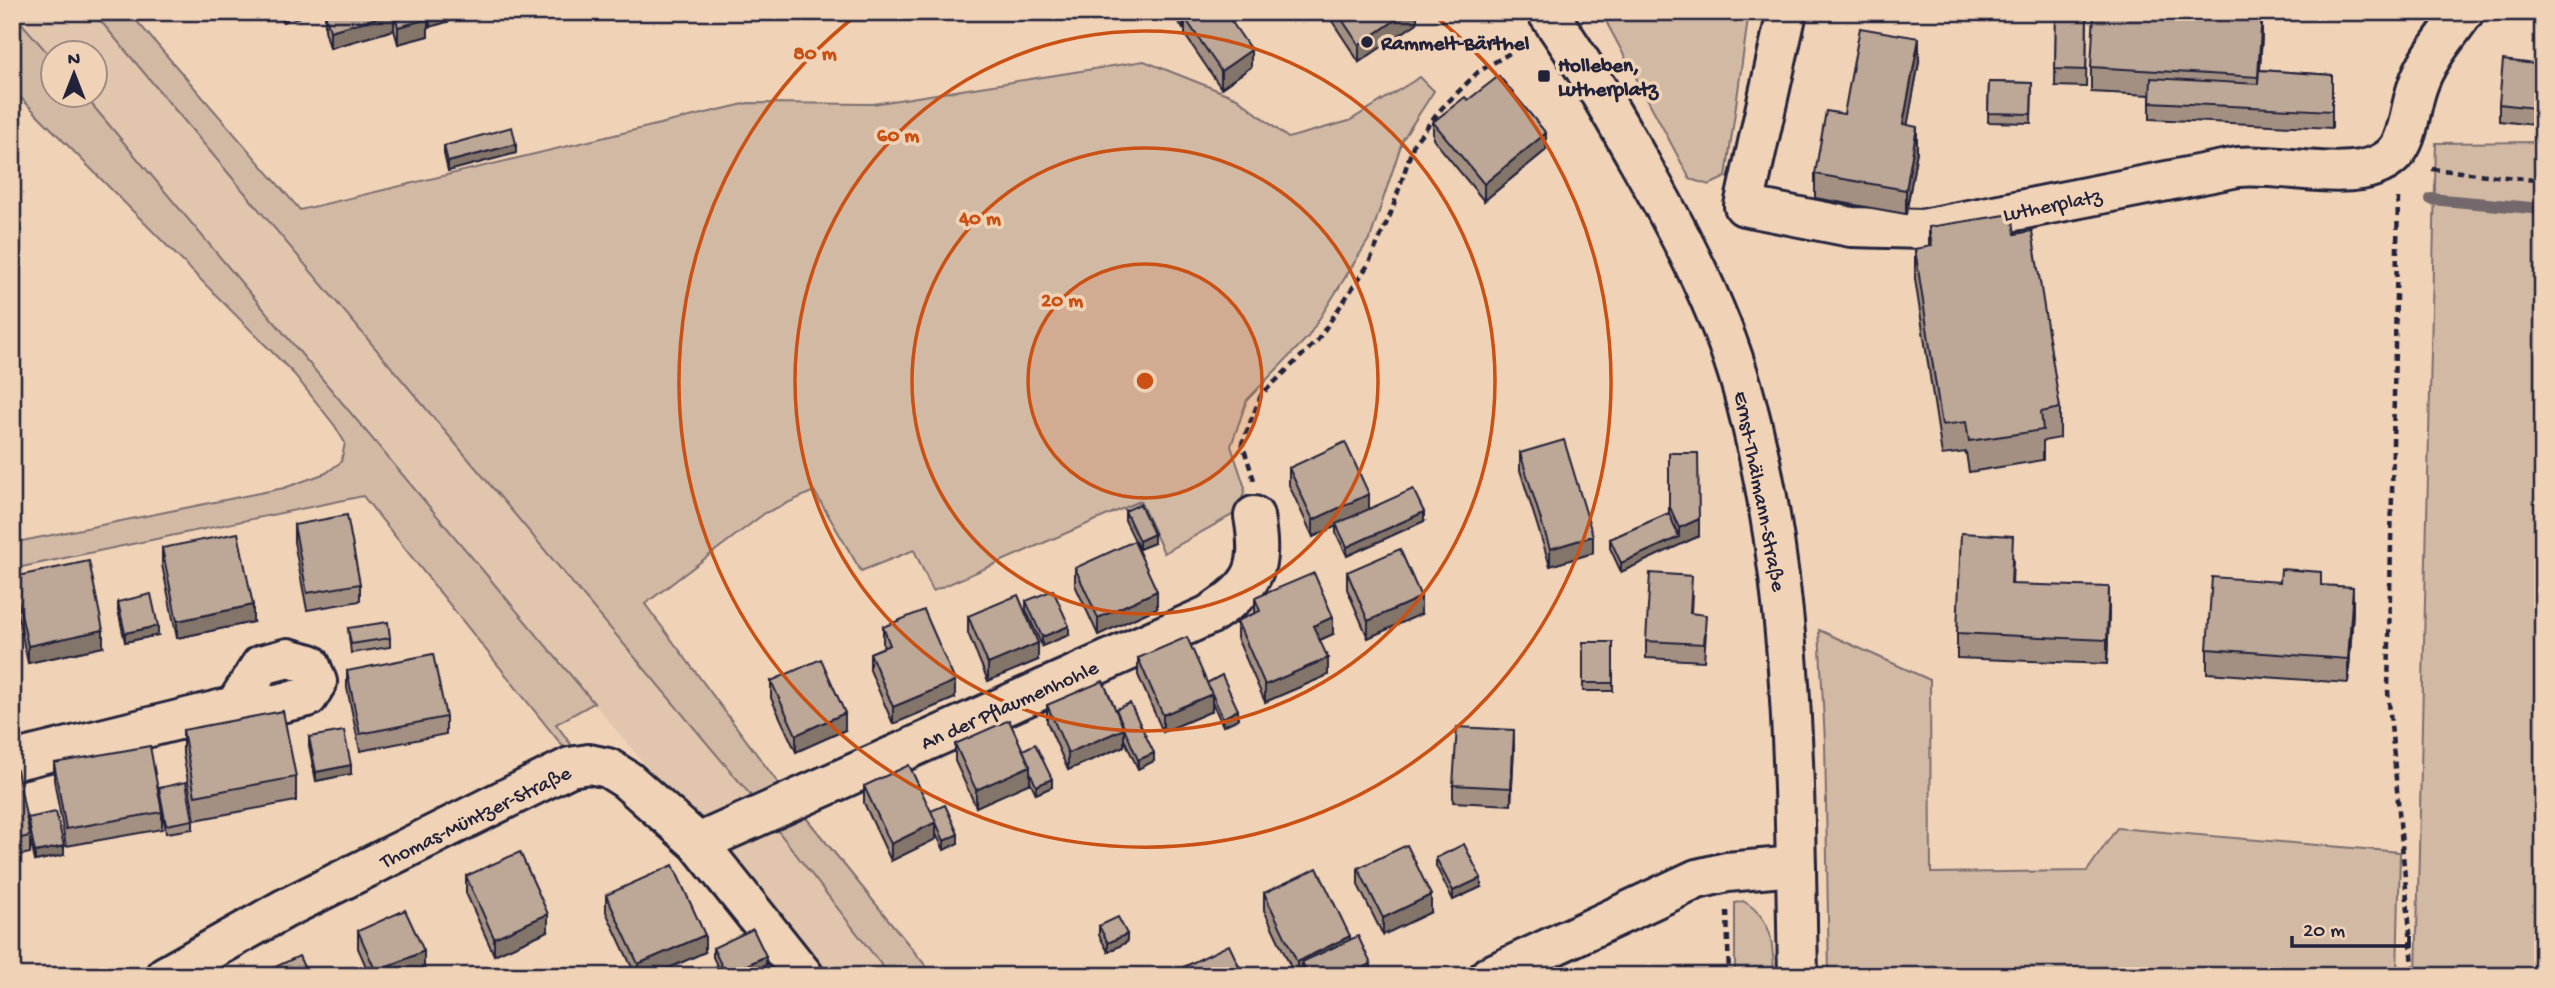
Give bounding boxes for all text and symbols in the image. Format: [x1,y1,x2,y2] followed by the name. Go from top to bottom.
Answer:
[1380,33,1530,58] place label: Rammelt-Bärthel
[1359,34,1375,50] marker: Rammelt-Bärthel
[38,38,108,108] north arrow
[793,43,837,68] text: 80 m
[68,49,80,72] text: N
[1558,55,1660,104] place label: Holleben, Lutherplatz
[1536,68,1552,84] marker: Holleben, Lutherplatz
[877,125,919,150] text: 60 m
[2001,185,2105,229] street label: Lutherplatz
[958,208,1001,233] text: 40 m
[1041,290,1083,315] text: 20 m
[1133,369,1157,393] centre of rings
[1726,390,1789,595] street label: Ernst-Thälmann-Straße
[918,656,1104,758] street label: An der Pflaumenhohle
[376,762,577,877] street label: Thomas-Müntzer-Straße
[2292,904,2410,948] scale bar
[2303,920,2345,945] text: 20 m

